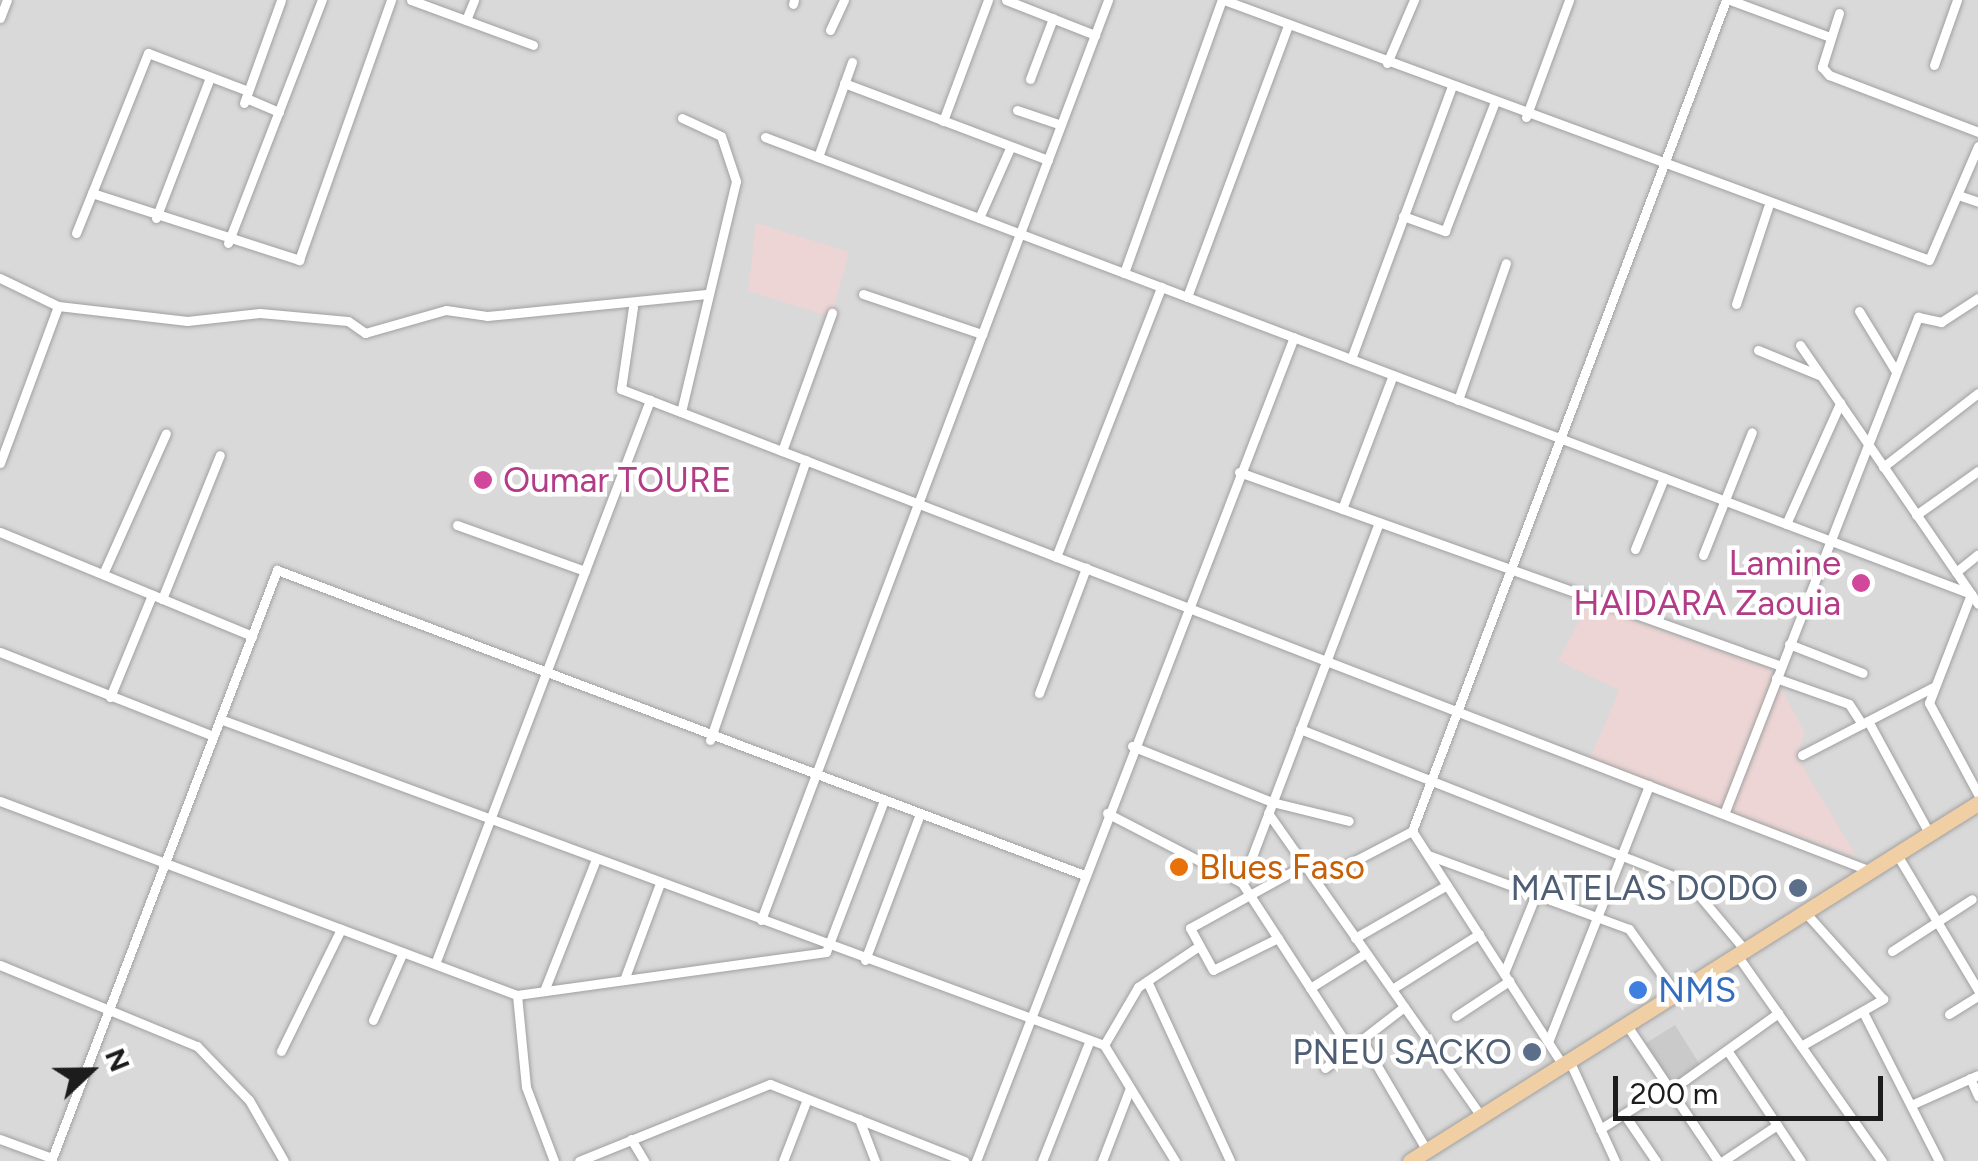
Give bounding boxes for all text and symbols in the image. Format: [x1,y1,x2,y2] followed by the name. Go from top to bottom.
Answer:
[503,459,732,501] place label: Oumar TOURE
[472,469,494,491] marker: Oumar TOURE
[1573,542,1841,624] place label: Lamine HAIDARA Zaouia
[1850,572,1872,594] marker: Lamine HAIDARA Zaouia
[1199,846,1365,888] place label: Blues Faso
[1168,856,1190,878] marker: Blues Faso
[1511,867,1778,909] place label: MATELAS DODO
[1787,877,1809,899] marker: MATELAS DODO
[1658,969,1736,1011] place label: NMS
[1627,979,1649,1001] marker: NMS
[40,1021,140,1121] north arrow
[1292,1031,1512,1073] place label: PNEU SACKO
[1521,1041,1543,1063] marker: PNEU SACKO
[98,1043,138,1076] text: N
[1618,1056,1888,1118] scale bar
[1630,1075,1718,1112] text: 200 m

